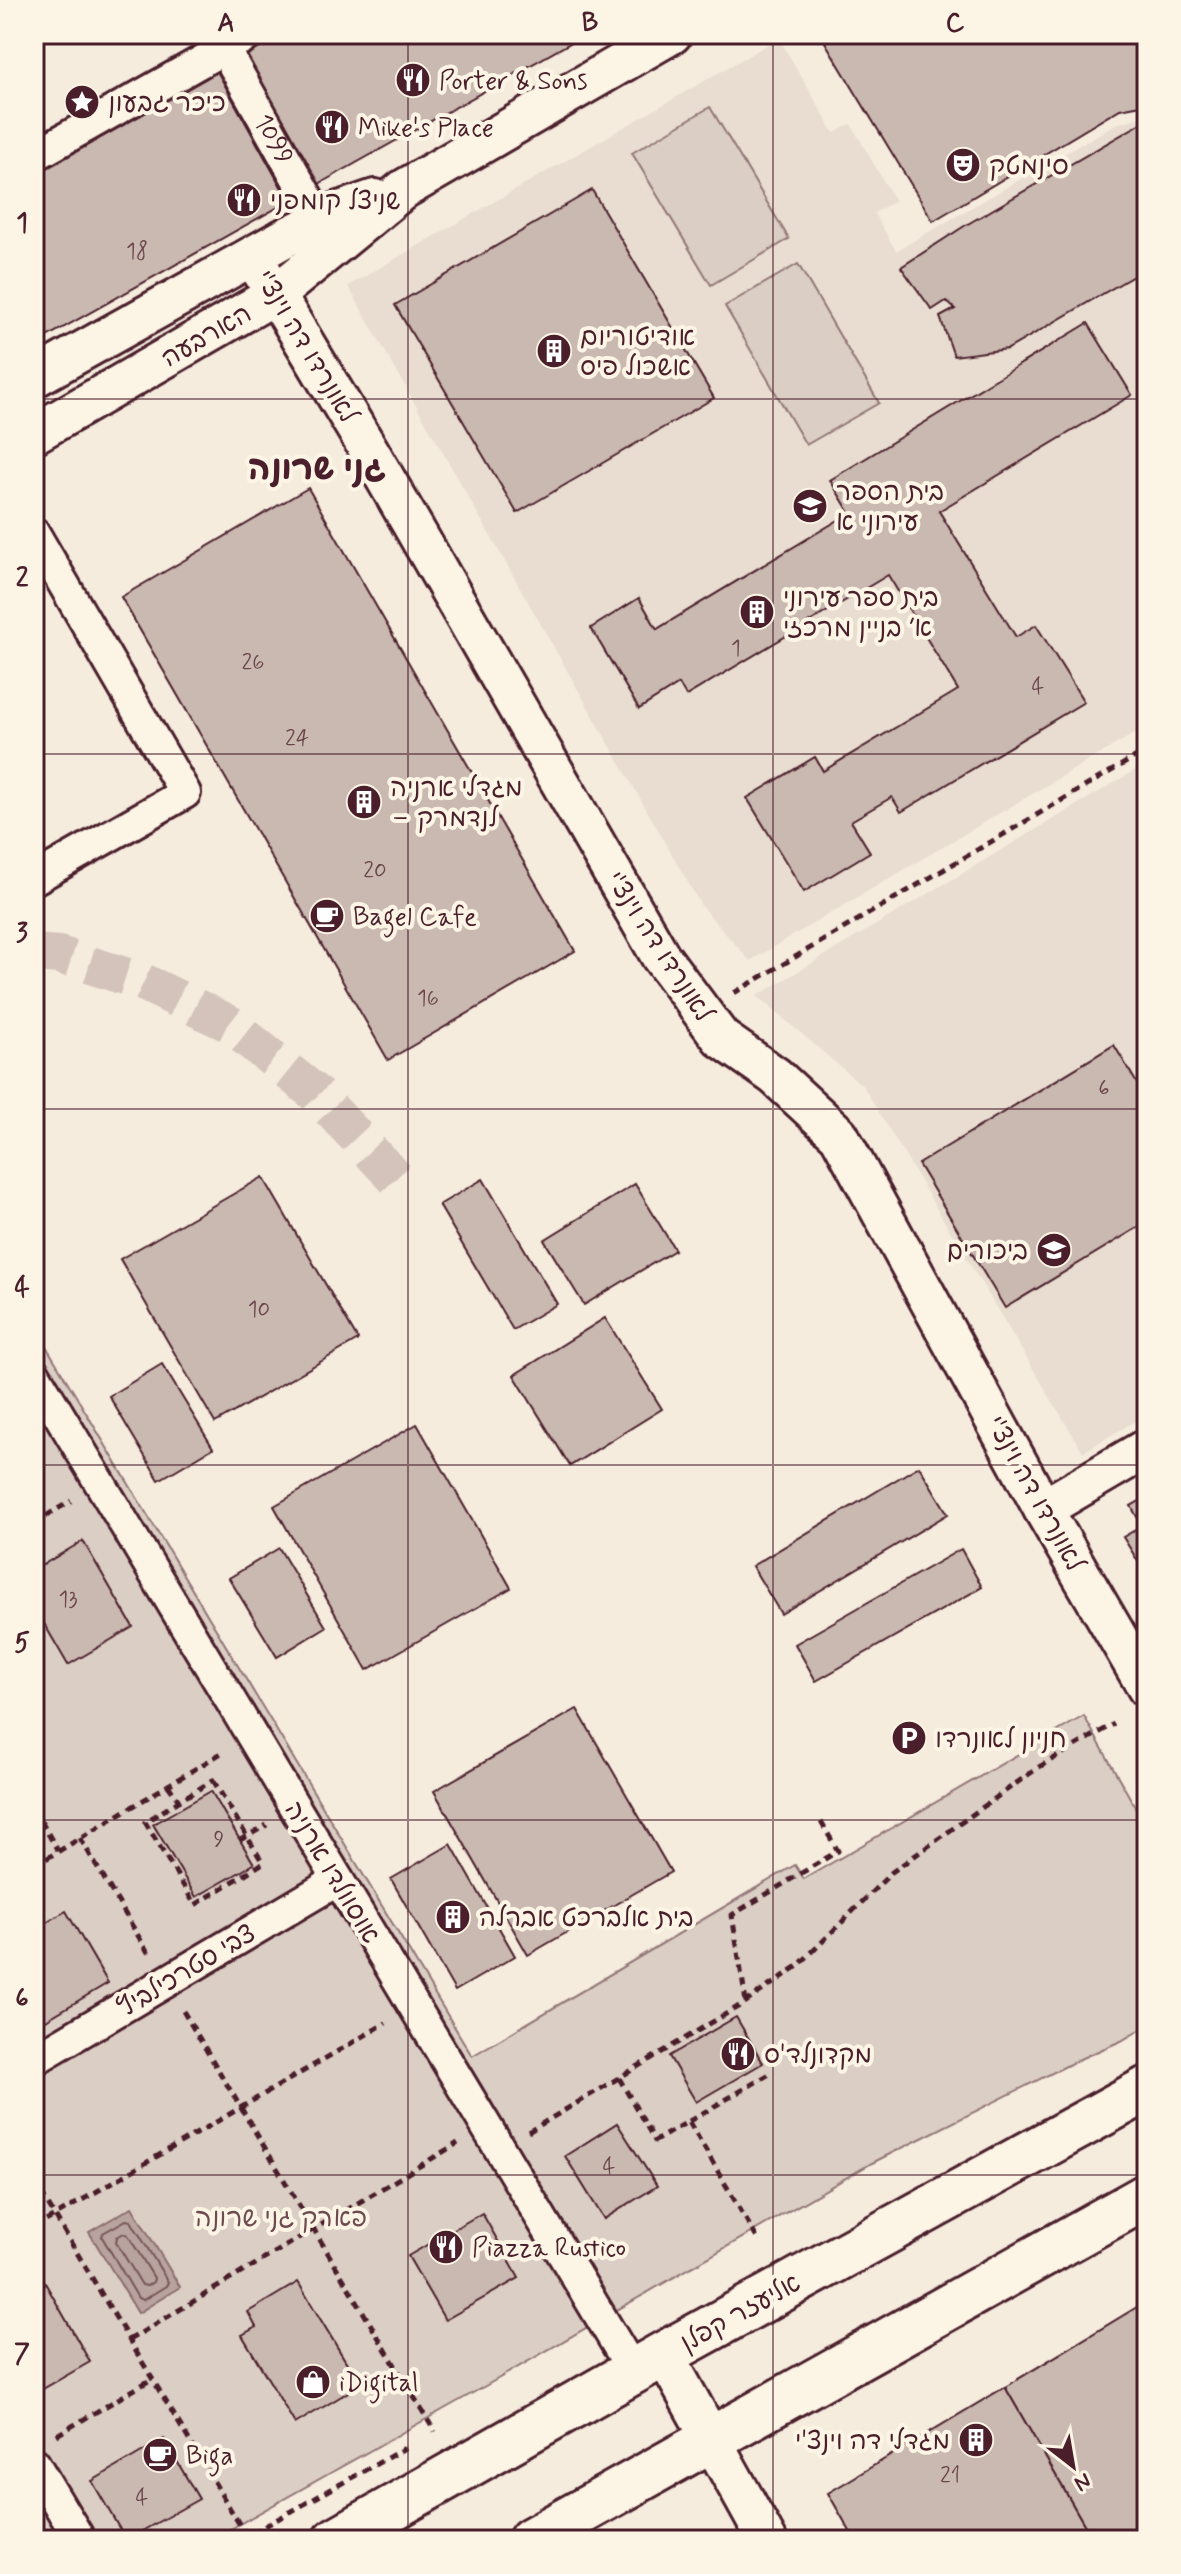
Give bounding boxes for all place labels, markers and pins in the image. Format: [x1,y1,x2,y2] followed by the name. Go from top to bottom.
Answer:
[394,61,432,99] restaurant icon: Porter & Sons
[439,65,588,99] place label: Porter & Sons
[63,83,101,121] place icon: כיכר גבעון
[108,87,226,121] place label: כיכר גבעון
[313,108,351,146] restaurant icon: Mike's Place
[358,112,494,146] place label: Mike's Place
[944,146,982,184] theatre icon: סינמטק
[989,150,1069,184] place label: סינמטק
[225,181,263,219] restaurant icon: שניצל קומפני
[270,185,401,219] place label: שניצל קומפני
[580,321,695,385] place label: אודיטוריום אשכול פיס
[535,332,573,370] building icon: אודיטוריום אשכול פיס
[836,476,944,540] place label: בית הספר עירוני א
[791,487,829,525] school or university icon: בית הספר עירוני א
[783,582,939,646] place label: בית ספר עירוני א׳ בניין מרכזי
[738,593,776,631] building icon: בית ספר עירוני א׳ בניין מרכזי
[390,772,523,836] place label: מגדלי ארניה – לנדמרק
[345,783,383,821] building icon: מגדלי ארניה – לנדמרק
[308,897,346,935] cafe icon: Bagel Cafe
[353,901,477,938] place label: Bagel Cafe
[1035,1231,1073,1269] school or university icon: ביכורים
[947,1235,1028,1269] place label: ביכורים
[890,1719,928,1757] parking icon: חניון לאונרדו
[935,1723,1067,1757] place label: חניון לאונרדו
[434,1898,472,1936] building icon: בית אלברכט אברלה
[479,1902,694,1936] place label: בית אלברכט אברלה
[719,2035,757,2073] restaurant icon: מקדונלד'ס
[764,2039,872,2073] place label: מקדונלד'ס
[427,2228,465,2266] restaurant icon: Piazza Rustico
[472,2232,626,2266] place label: Piazza Rustico
[294,2363,332,2401] shop icon: iDigital
[339,2367,419,2404] place label: iDigital
[957,2421,995,2459] building icon: מגדלי דה וינצ'י
[795,2425,950,2459] place label: מגדלי דה וינצ'י
[141,2436,179,2474] cafe icon: Biga
[186,2440,233,2477] place label: Biga

